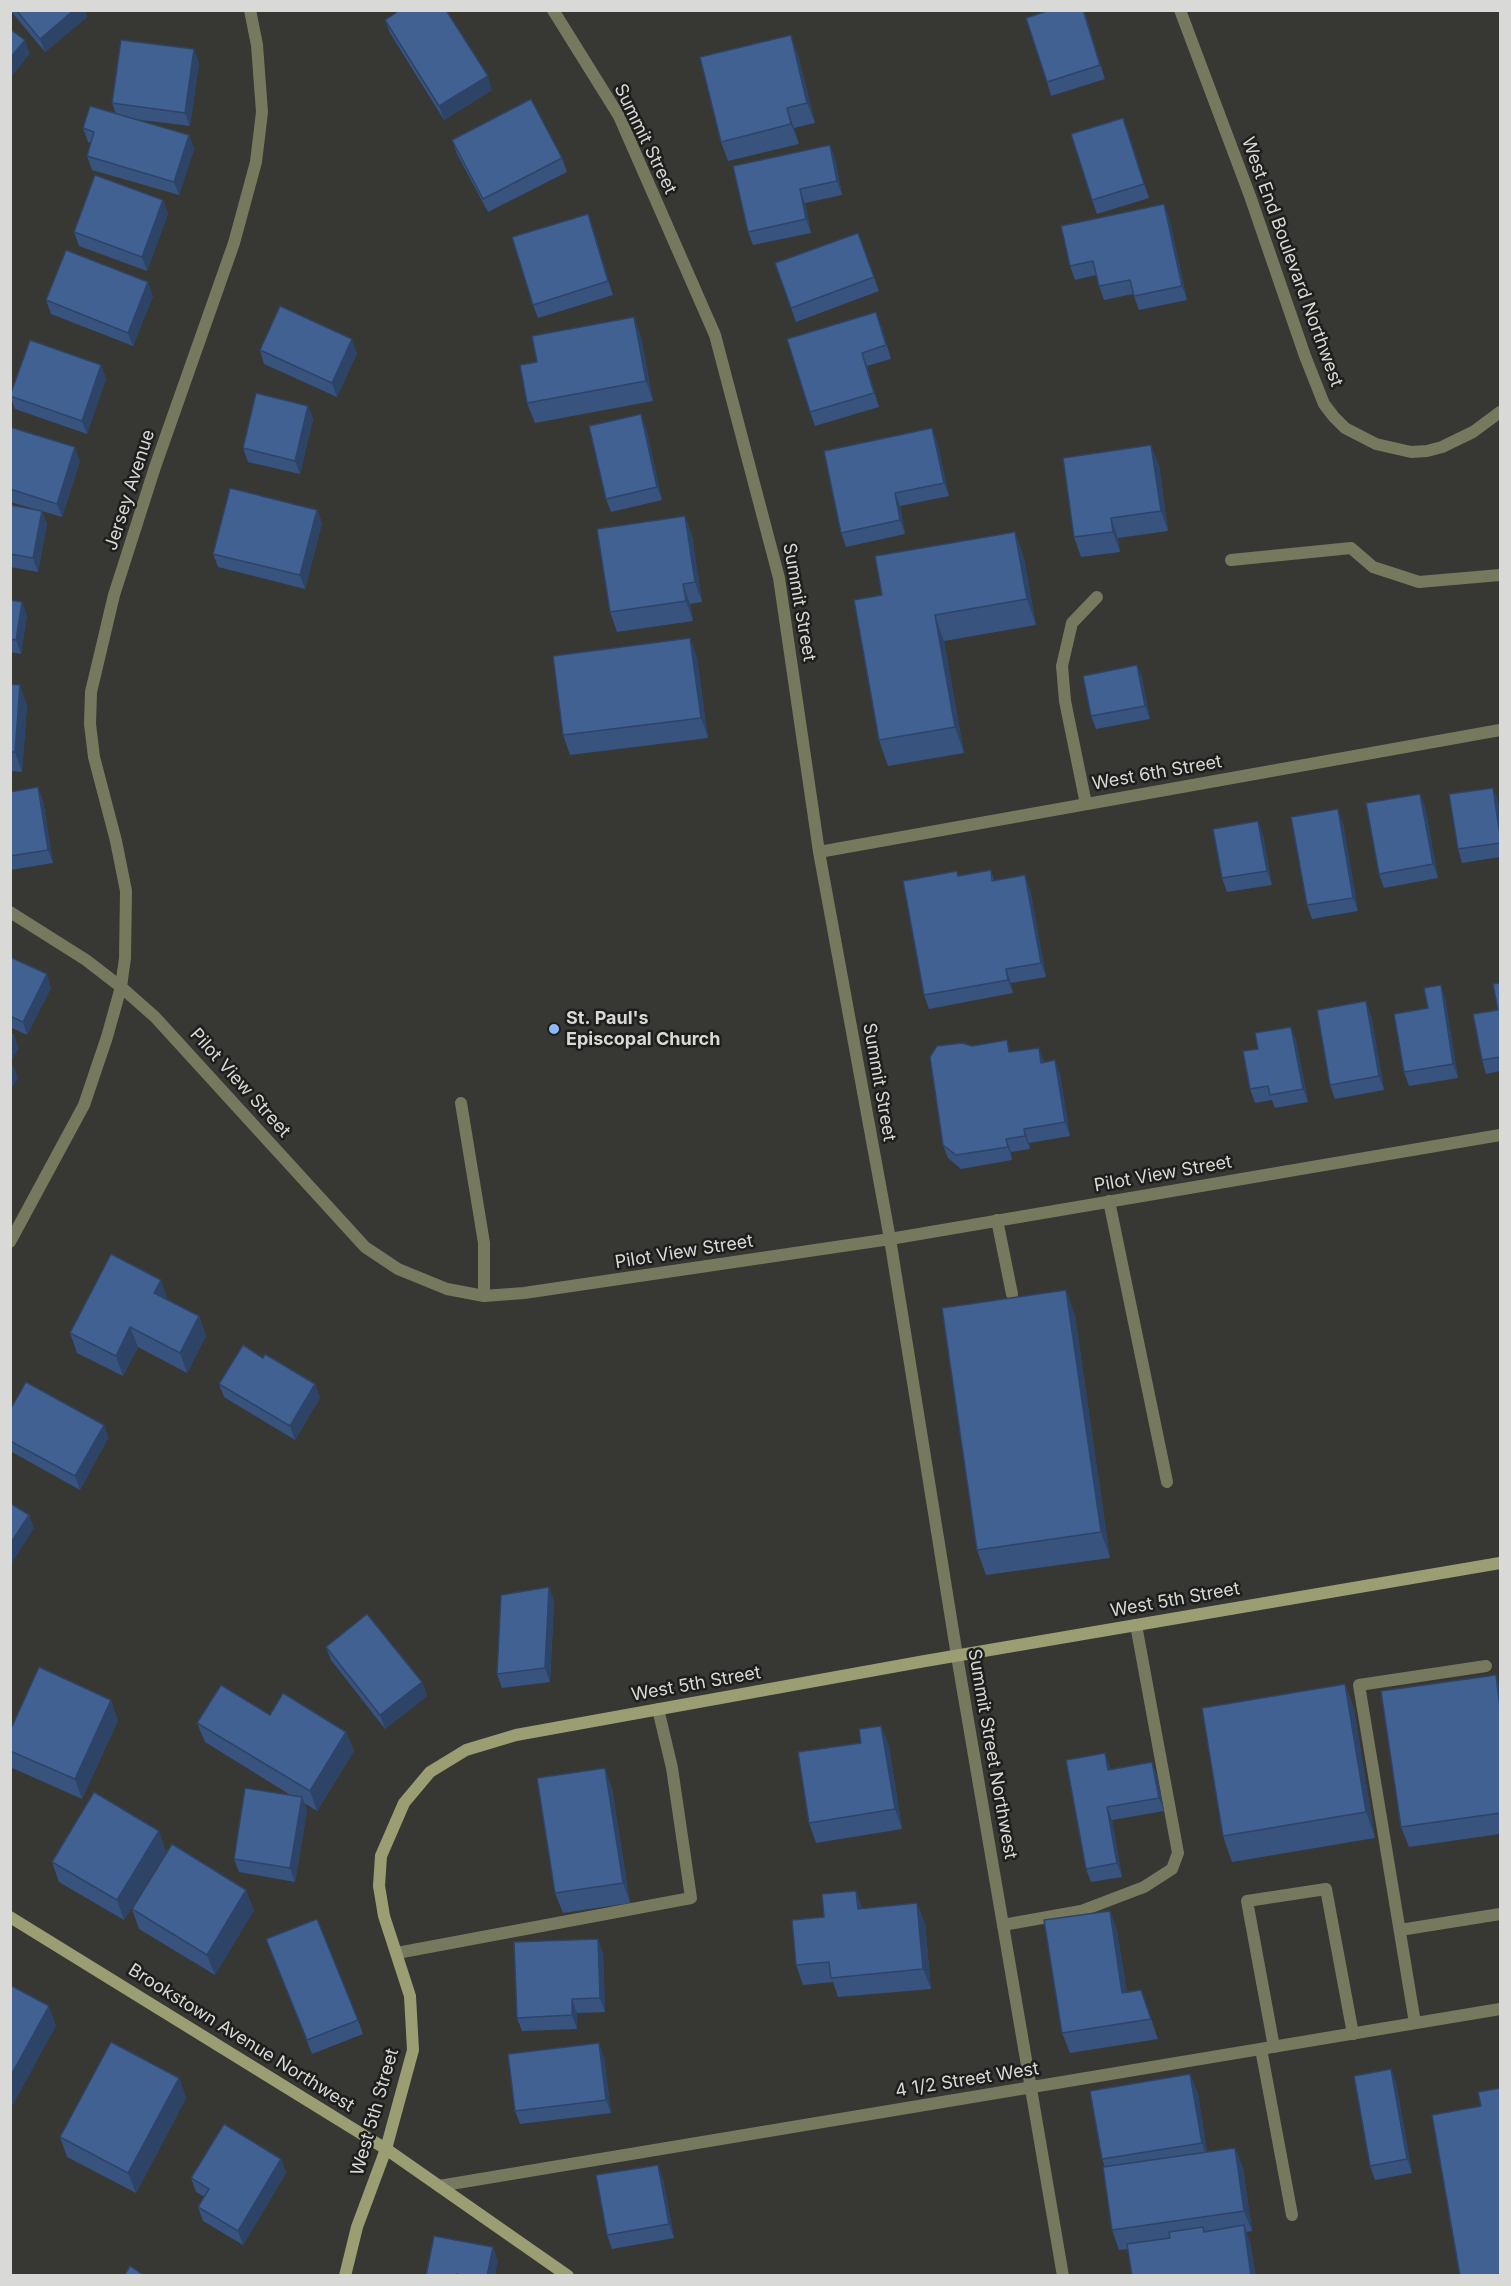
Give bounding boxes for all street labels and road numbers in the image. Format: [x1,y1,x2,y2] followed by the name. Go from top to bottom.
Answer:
[609,80,681,198] street label: Summit Street
[1237,134,1347,390] street label: West End Boulevard Northwest
[100,427,160,553] street label: Jersey Avenue
[778,541,820,663] street label: Summit Street
[1090,751,1224,795] street label: West 6th Street
[858,1021,900,1143] street label: Summit Street
[185,1024,295,1142] street label: Pilot View Street
[1092,1151,1234,1197] street label: Pilot View Street
[613,1230,755,1274] street label: Pilot View Street
[1109,1578,1241,1622] street label: West 5th Street
[963,1647,1021,1861] street label: Summit Street Northwest
[630,1662,762,1706] street label: West 5th Street
[124,1959,358,2117] street label: Brookstown Avenue Northwest
[347,2046,403,2178] street label: West 5th Street
[894,2058,1040,2102] street label: 4 1/2 Street West

